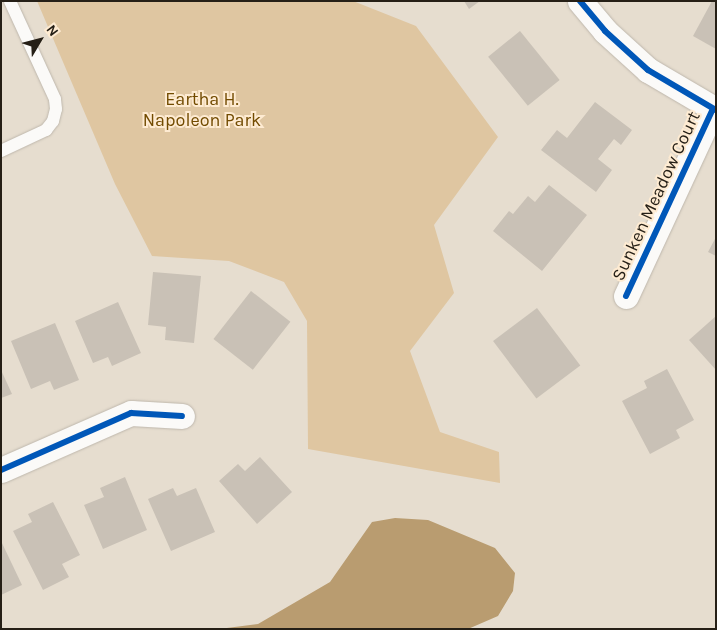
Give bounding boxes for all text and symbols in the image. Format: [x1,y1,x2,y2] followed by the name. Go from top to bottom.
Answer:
[15,15,65,65] north arrow
[43,22,62,40] text: N
[143,89,261,132] park label: Eartha H. Napoleon Park
[607,108,705,284] street label: Sunken Meadow Court

